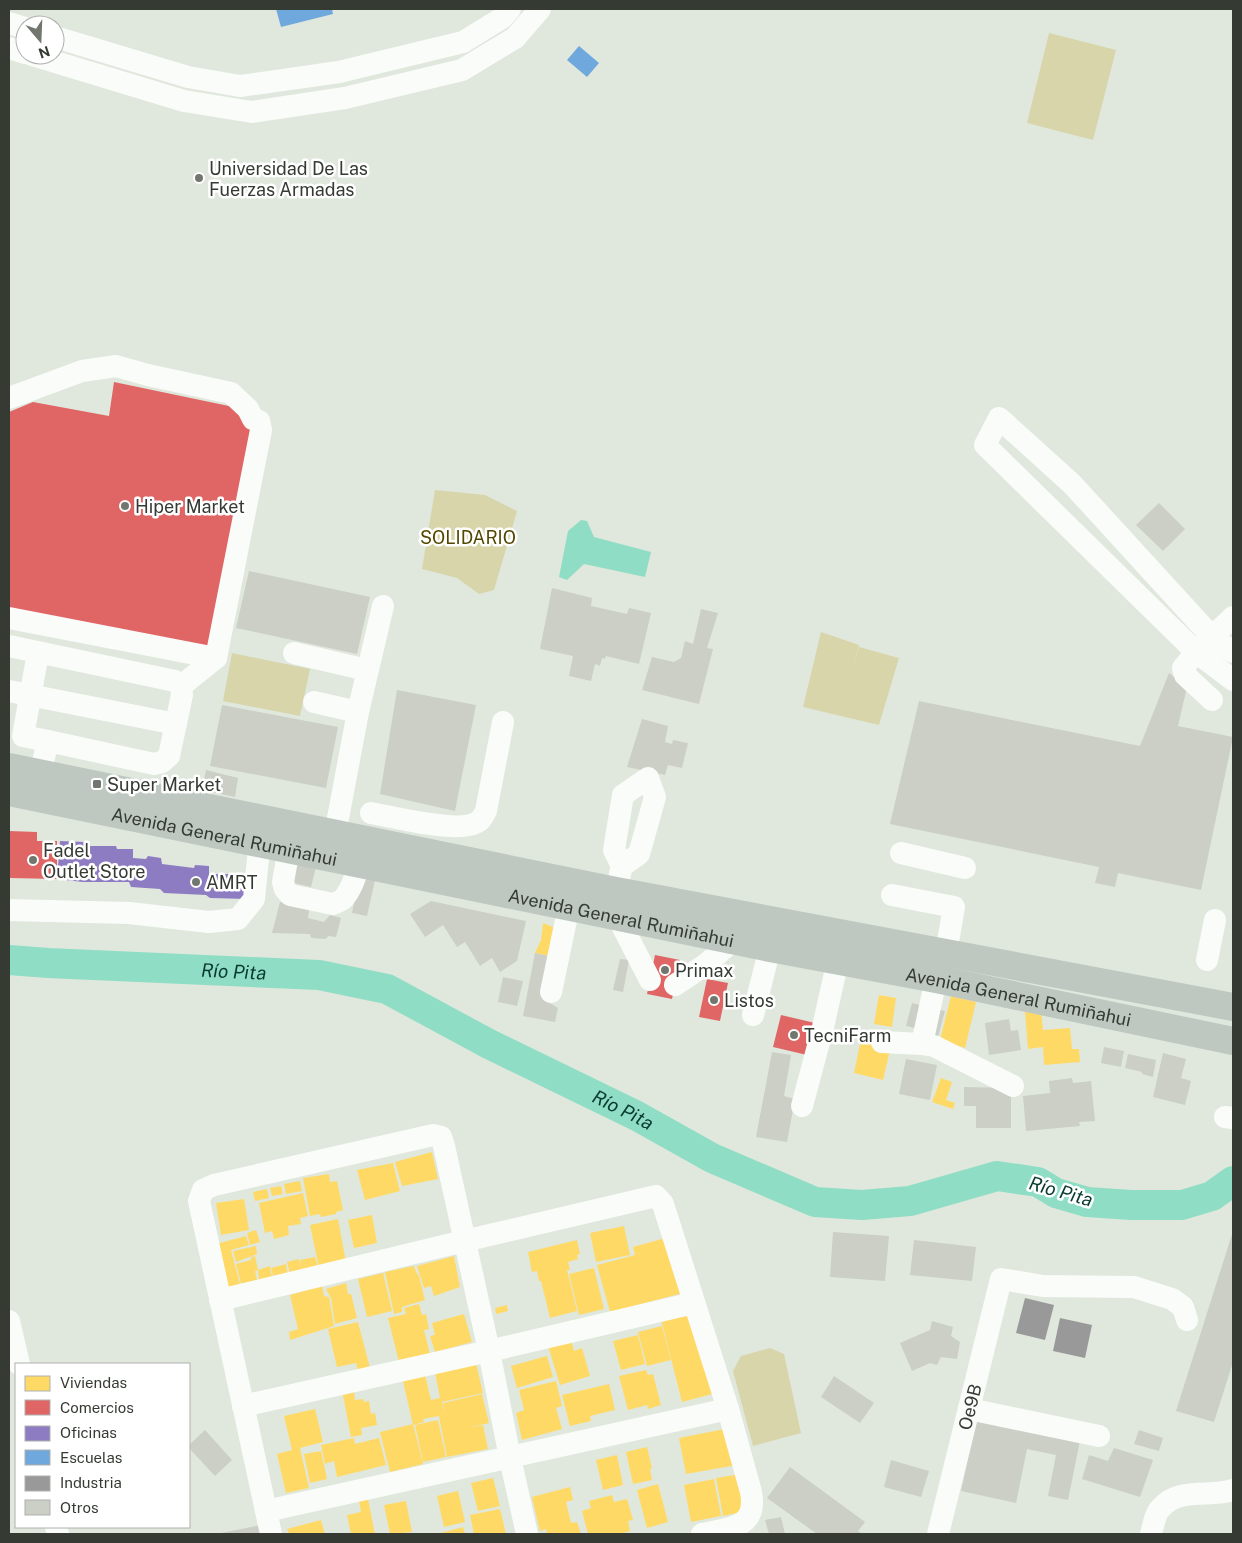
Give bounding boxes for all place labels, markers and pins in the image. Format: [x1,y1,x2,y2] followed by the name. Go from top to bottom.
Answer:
[209,158,368,200] place label: Universidad De Las Fuerzas Armadas
[193,172,205,184] marker: Universidad De Las Fuerzas Armadas
[135,496,245,517] place label: Hiper Market
[119,500,131,512] marker: Hiper Market
[107,774,221,795] place label: Super Market
[91,778,103,790] marker: Super Market
[43,840,146,882] place label: Fadel Outlet Store
[27,854,39,866] marker: Fadel Outlet Store
[206,872,258,893] place label: AMRT
[190,876,202,888] marker: AMRT
[675,960,734,981] place label: Primax
[659,964,671,976] marker: Primax
[724,990,774,1011] place label: Listos
[708,994,720,1006] marker: Listos
[804,1025,891,1046] place label: TecniFarm
[788,1029,800,1041] marker: TecniFarm

